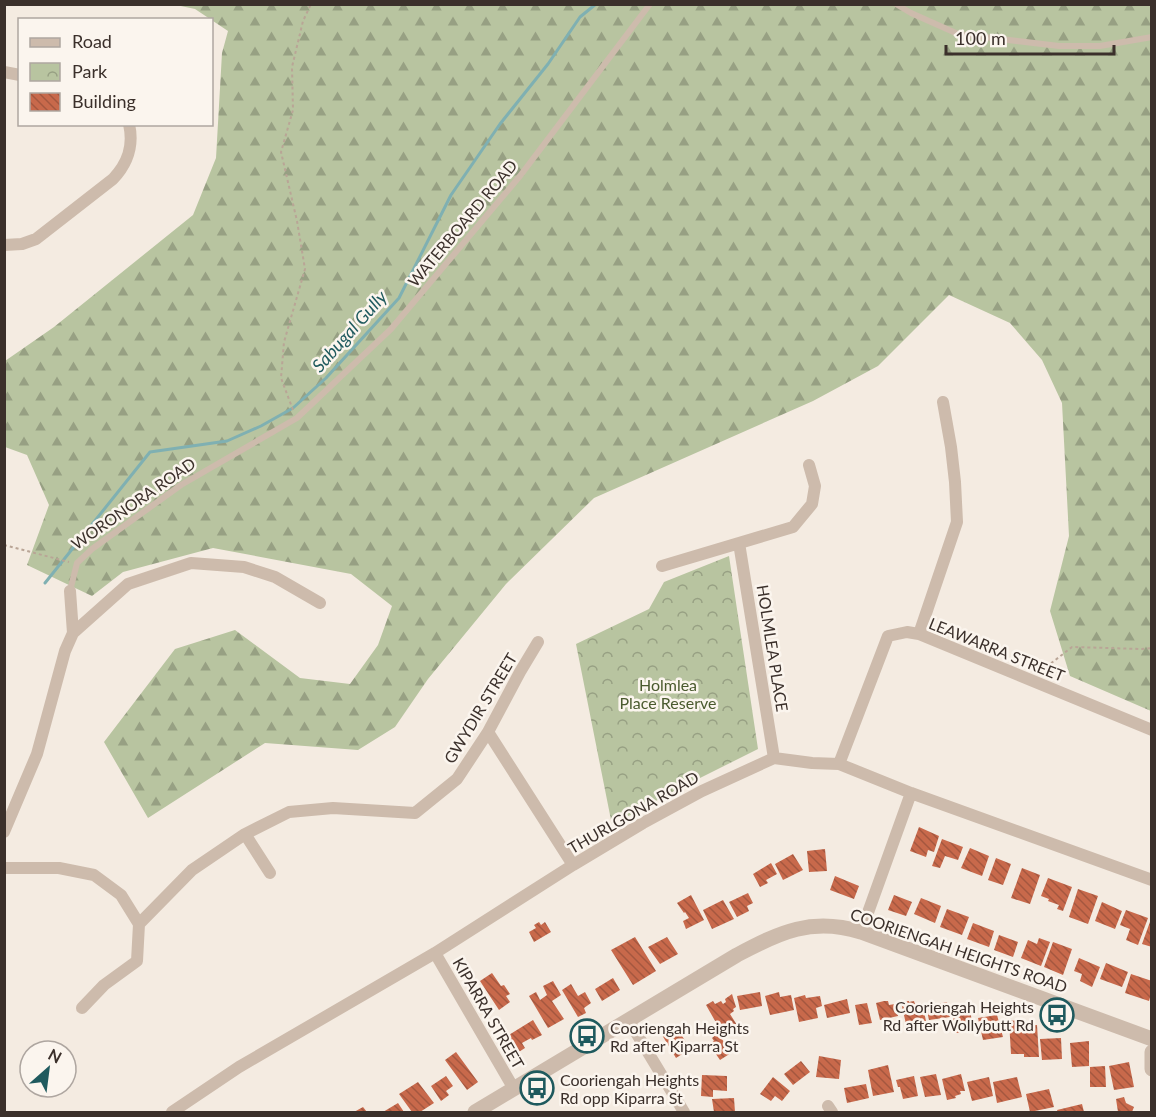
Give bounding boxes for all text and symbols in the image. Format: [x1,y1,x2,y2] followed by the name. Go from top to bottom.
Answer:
[18,18,213,126] legend
[946,18,1114,56] scale bar
[955,27,1006,49] text: 100 m
[72,30,112,52] text: Road
[72,60,108,82] text: Park
[72,90,136,112] text: Building
[403,156,521,290] street label: WATERBOARD ROAD
[307,286,391,376] water label: Sabugal Gully
[67,453,199,553] street label: WORONORA ROAD
[754,583,792,713] street label: HOLMLEA PLACE
[926,613,1068,685] street label: LEAWARRA STREET
[440,649,521,766] street label: GWYDIR STREET
[620,675,716,712] park label: Holmlea Place Reserve
[564,767,702,857] street label: THURLGONA ROAD
[848,904,1070,996] street label: COORIENGAH HEIGHTS ROAD
[449,954,529,1072] street label: KIPARRA STREET
[883,997,1034,1034] place label: Cooriengah Heights Rd after Wollybutt Rd
[1039,997,1075,1033] bus stop icon: Cooriengah Heights Rd after Wollybutt Rd
[569,1018,605,1054] bus stop icon: Cooriengah Heights Rd after Kiparra St
[610,1018,749,1055] place label: Cooriengah Heights Rd after Kiparra St
[18,1039,78,1099] north arrow
[45,1044,65,1067] text: N
[519,1070,555,1106] bus stop icon: Cooriengah Heights Rd opp Kiparra St
[560,1070,699,1107] place label: Cooriengah Heights Rd opp Kiparra St

